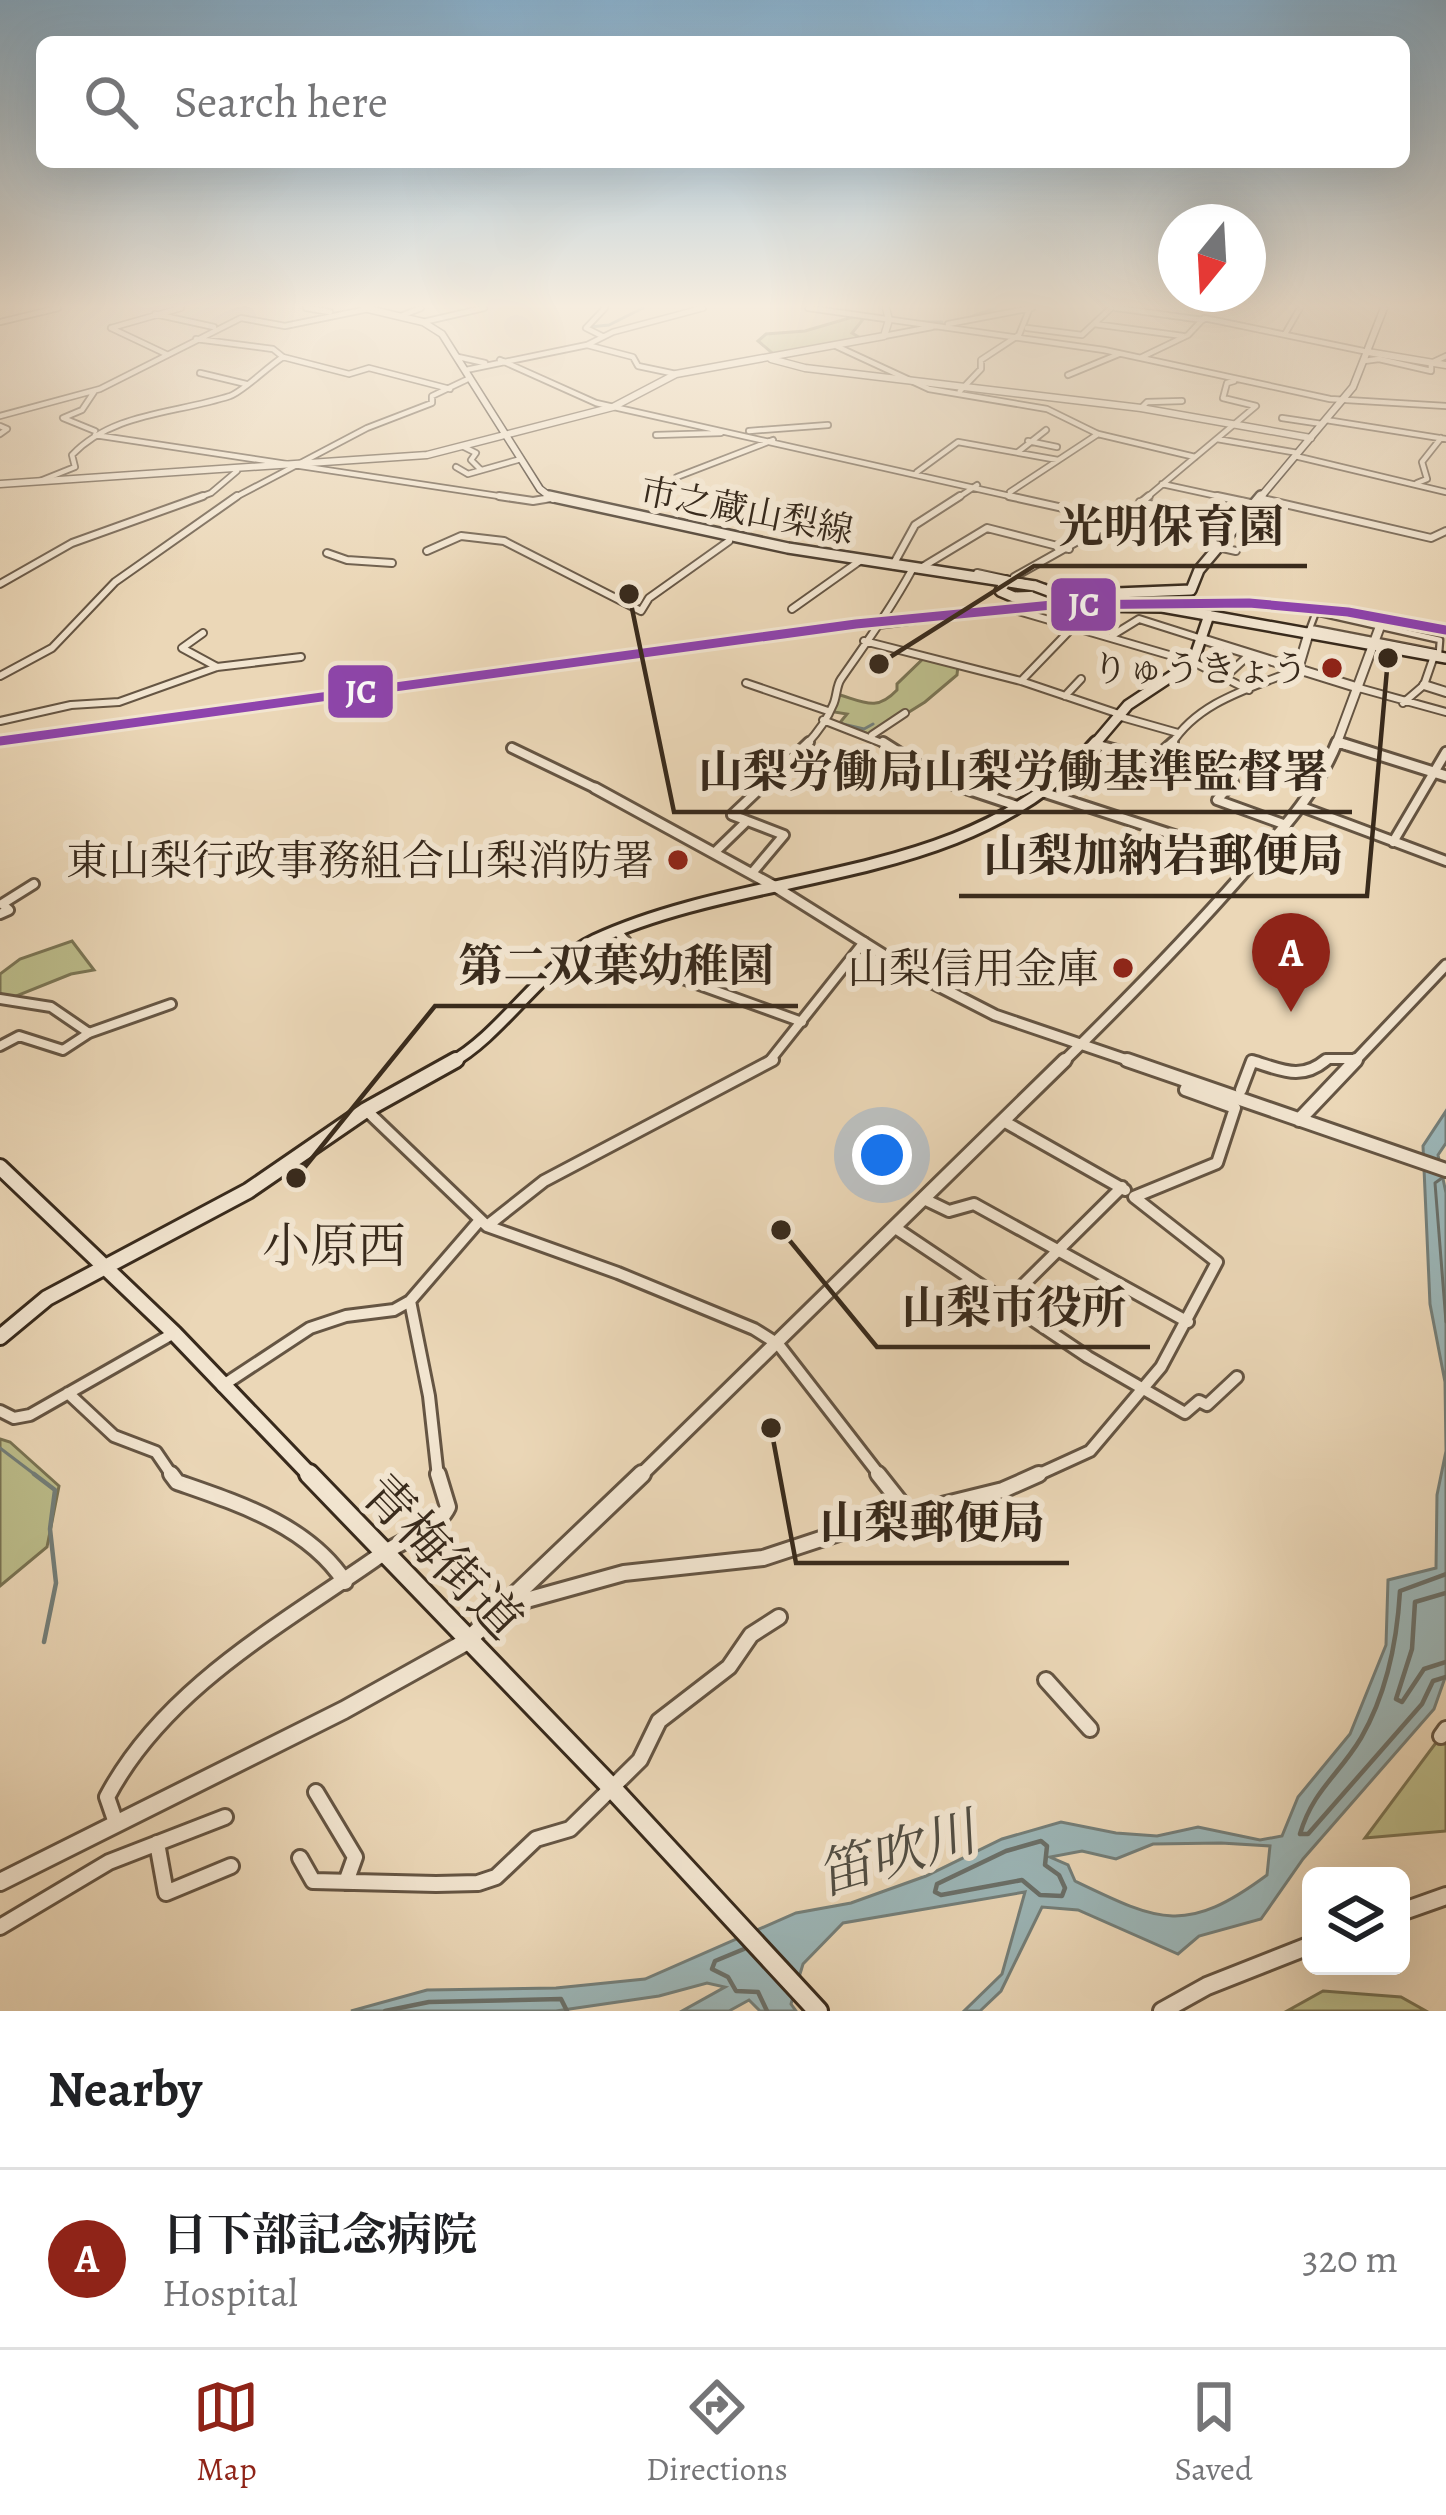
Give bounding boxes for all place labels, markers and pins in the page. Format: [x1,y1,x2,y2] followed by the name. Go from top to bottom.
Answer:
[1034,485,1307,566] callout: 光明保育園
[1092,644,1308,693] place label: りゅうきょう
[1319,655,1345,681] marker: りゅうきょう
[674,731,1352,812] callout: 山梨労働局山梨労働基準監督署
[959,815,1367,896] callout: 山梨加納岩郵便局
[66,832,654,889] place label: 東山梨行政事務組合山梨消防署
[665,847,691,873] marker: 東山梨行政事務組合山梨消防署
[1252,913,1330,1012] pin: A
[435,925,798,1006] callout: 第二双葉幼稚園
[847,940,1099,997] place label: 山梨信用金庫
[1110,955,1136,981] marker: 山梨信用金庫
[877,1266,1150,1347] callout: 山梨市役所
[796,1482,1069,1563] callout: 山梨郵便局

